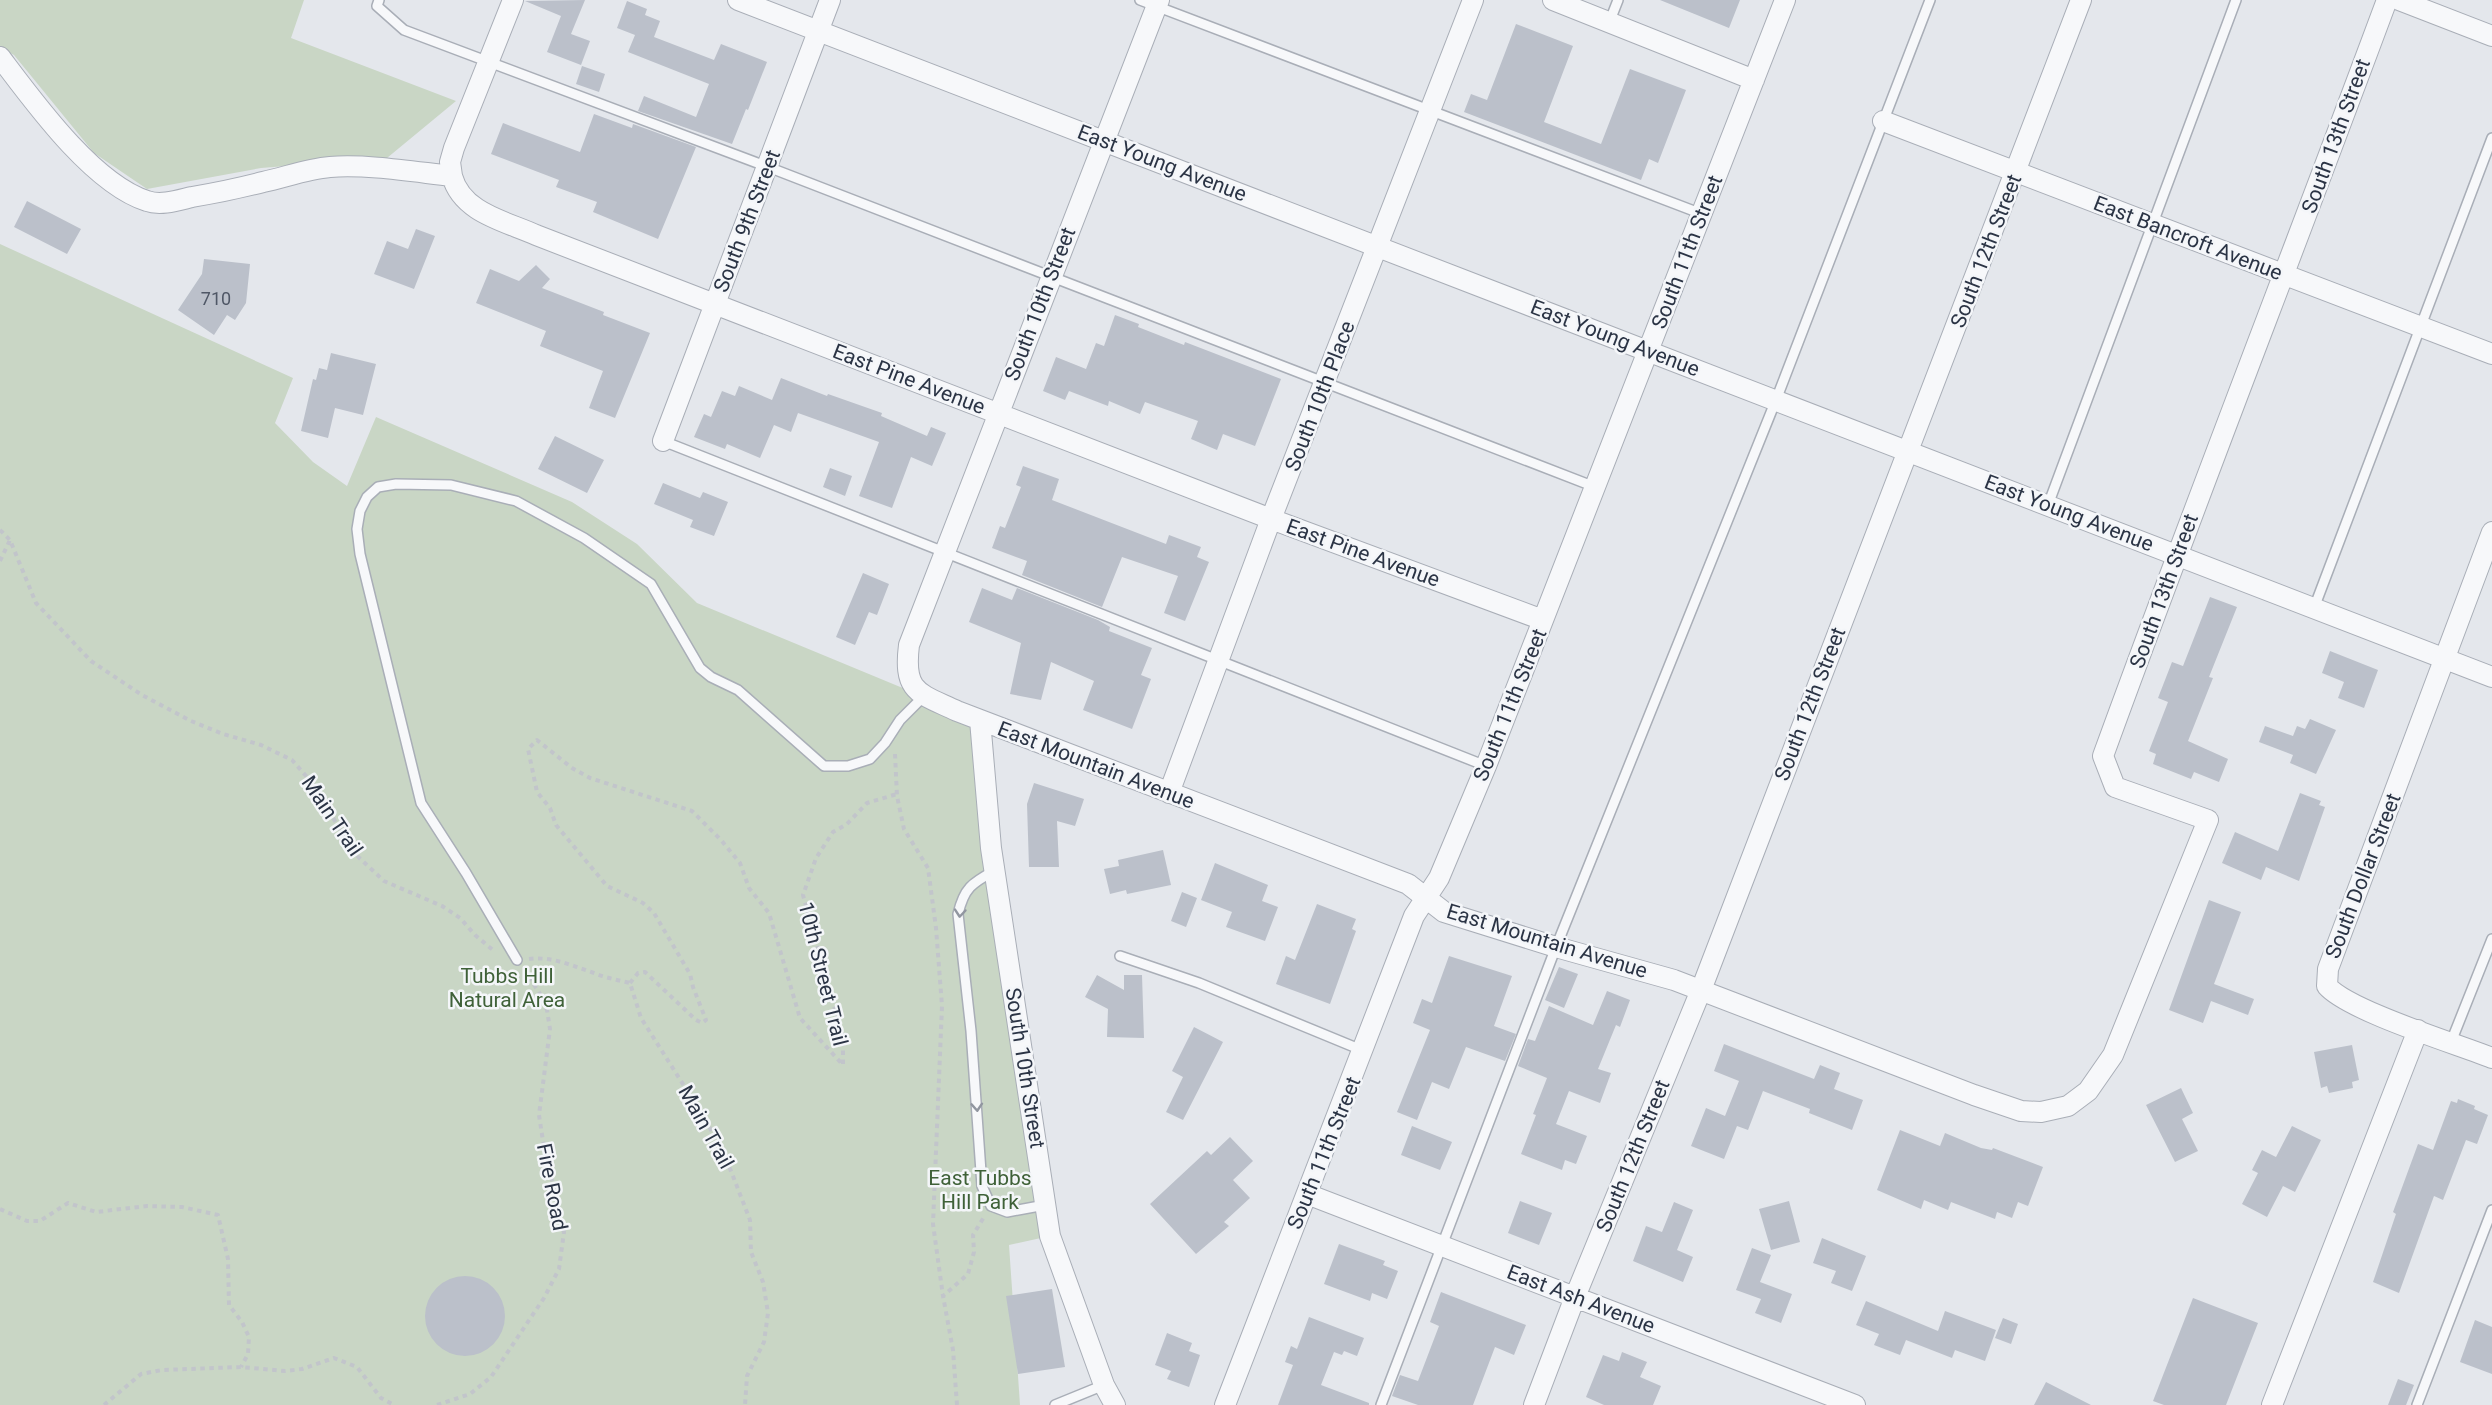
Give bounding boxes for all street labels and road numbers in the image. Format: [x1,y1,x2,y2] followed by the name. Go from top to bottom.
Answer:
[2297,56,2375,216] street label: South 13th Street
[1074,120,1250,206] street label: East Young Avenue
[709,146,785,296] street label: South 9th Street
[1946,171,2026,331] street label: South 12th Street
[1647,172,1727,332] street label: South 11th Street
[2090,191,2286,285] street label: East Bancroft Avenue
[1000,224,1080,384] street label: South 10th Street
[1527,295,1703,381] street label: East Young Avenue
[1280,318,1360,474] street label: South 10th Place
[829,339,989,419] street label: East Pine Avenue
[1981,470,2157,556] street label: East Young Avenue
[2125,511,2203,671] street label: South 13th Street
[1283,514,1443,592] street label: East Pine Avenue
[1770,624,1850,784] street label: South 12th Street
[1468,625,1552,785] street label: South 11th Street
[994,716,1198,814] street label: East Mountain Avenue
[297,771,367,861] street label: Main Trail
[2320,790,2406,962] street label: South Dollar Street
[1444,899,1650,983] street label: East Mountain Avenue
[794,900,852,1048] street label: 10th Street Trail
[1000,986,1050,1150] street label: South 10th Street
[1282,1073,1366,1233] street label: South 11th Street
[1591,1076,1675,1236] street label: South 12th Street
[673,1081,739,1173] street label: Main Trail
[532,1141,572,1233] street label: Fire Road
[1504,1260,1658,1338] street label: East Ash Avenue

